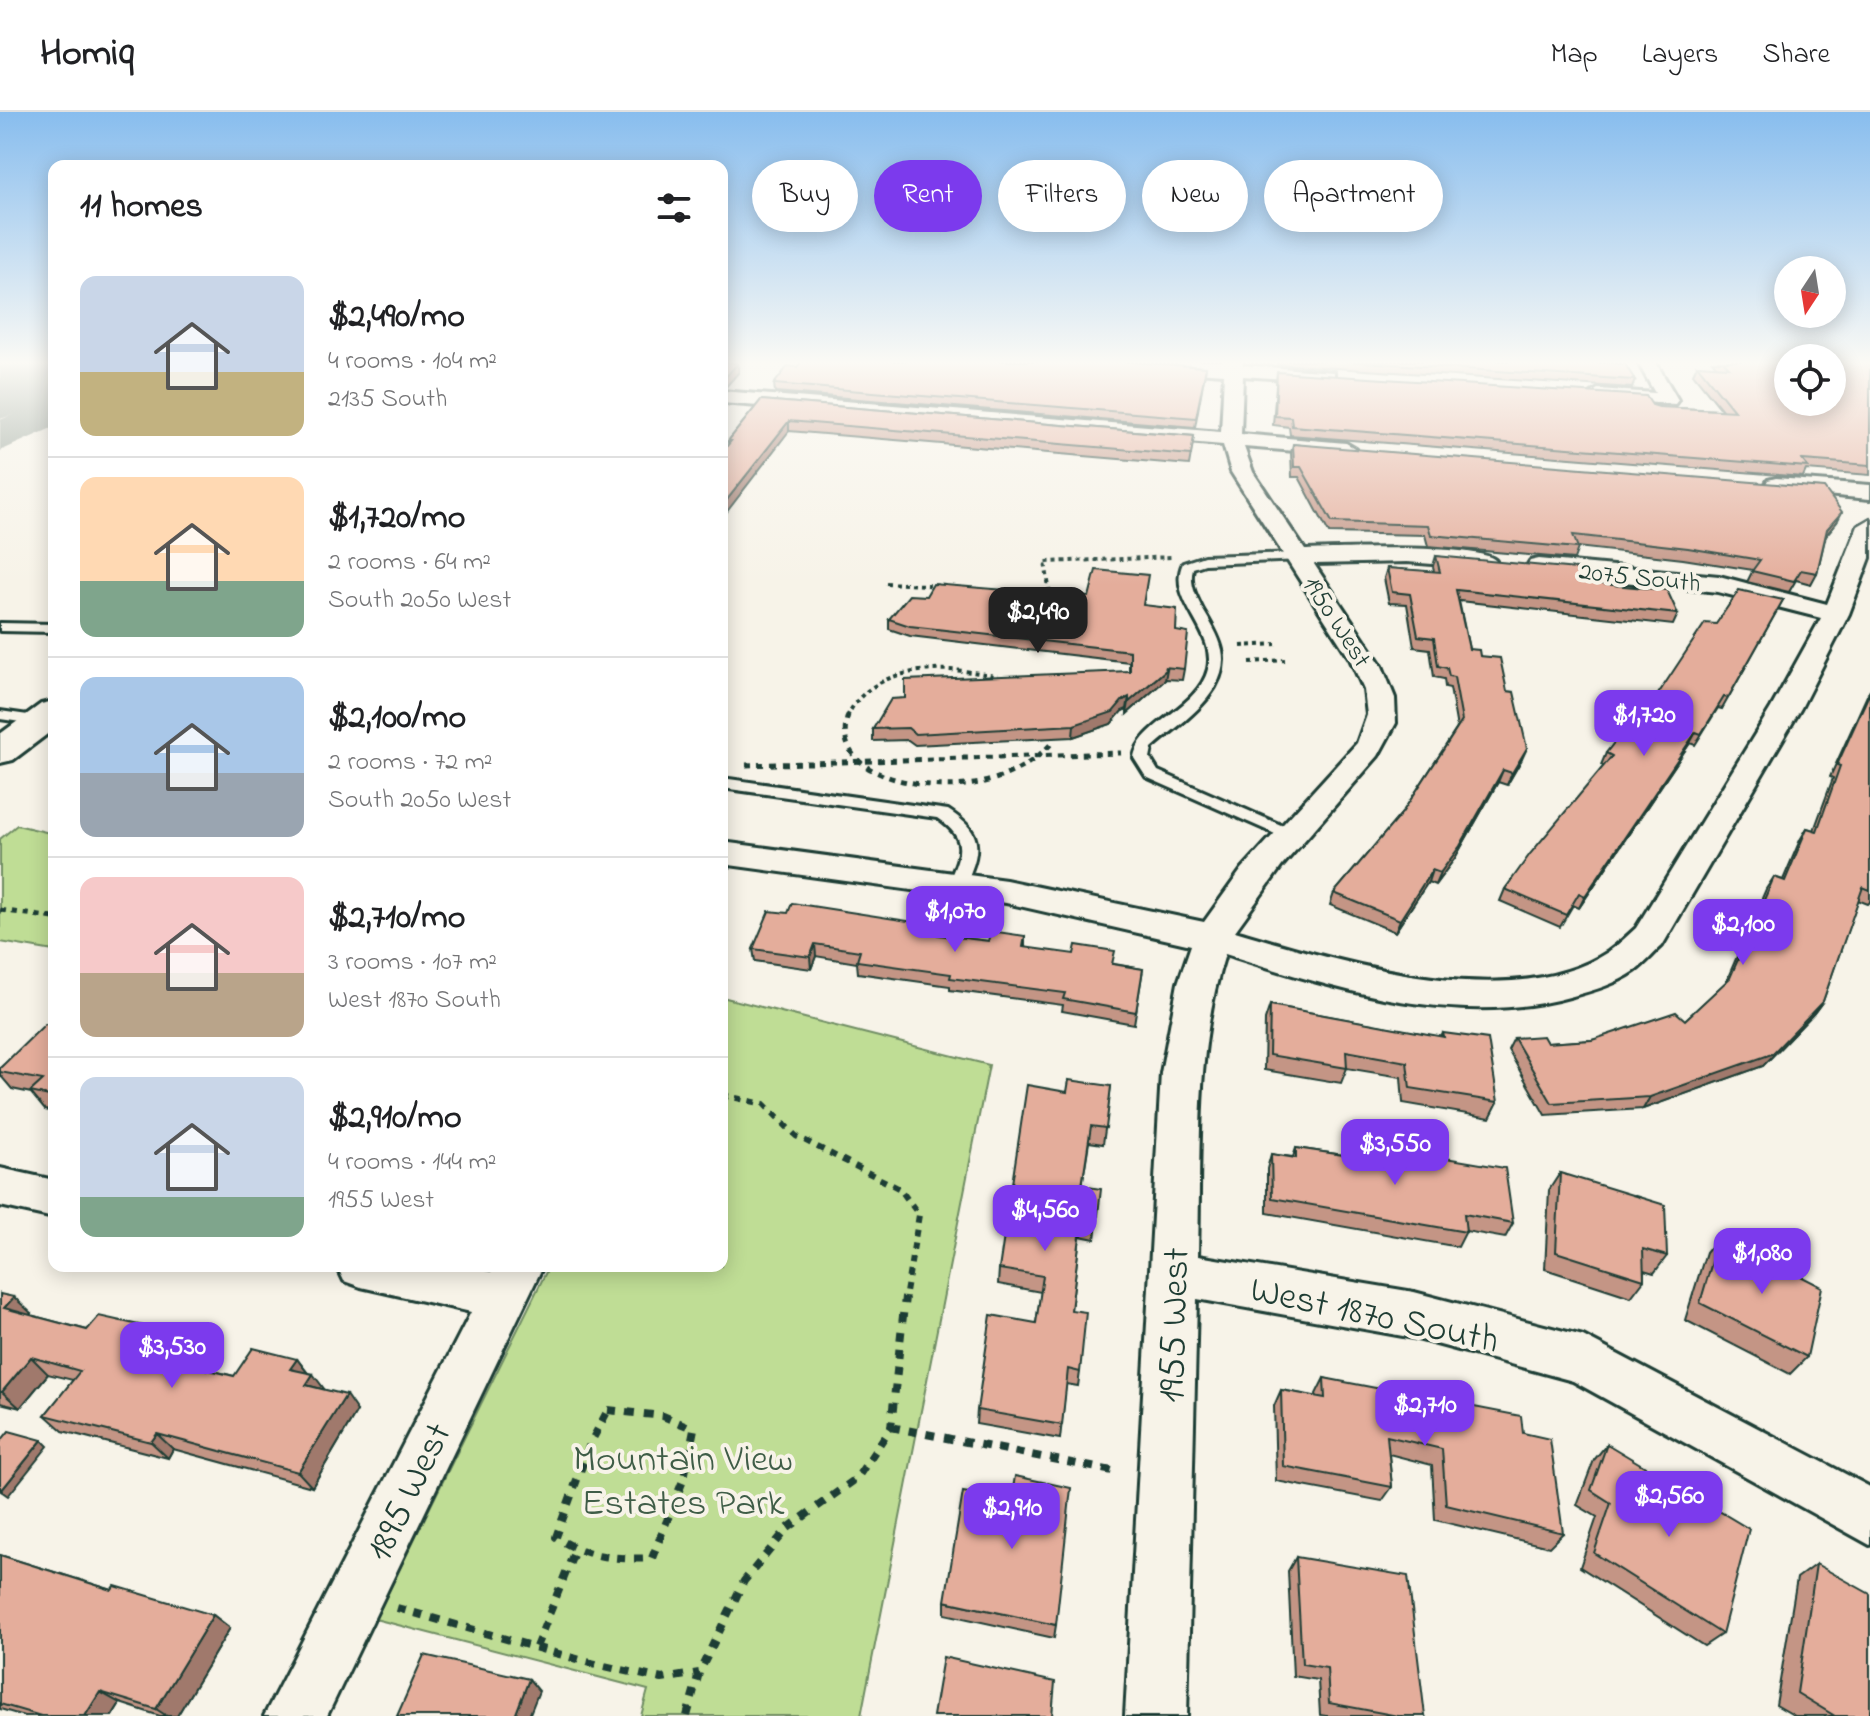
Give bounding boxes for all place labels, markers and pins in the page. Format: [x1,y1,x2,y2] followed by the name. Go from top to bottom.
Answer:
[973,587,1103,655] pin: $2,490
[1579,690,1709,758] pin: $1,720
[890,886,1020,954] pin: $1,070
[1678,899,1808,967] pin: $2,100
[1330,1119,1460,1187] pin: $3,550
[980,1185,1110,1253] pin: $4,560
[1697,1228,1827,1296] pin: $1,080
[107,1322,237,1390] pin: $3,530
[1360,1380,1490,1448] pin: $2,710
[1604,1471,1734,1539] pin: $2,560
[947,1483,1077,1551] pin: $2,910

